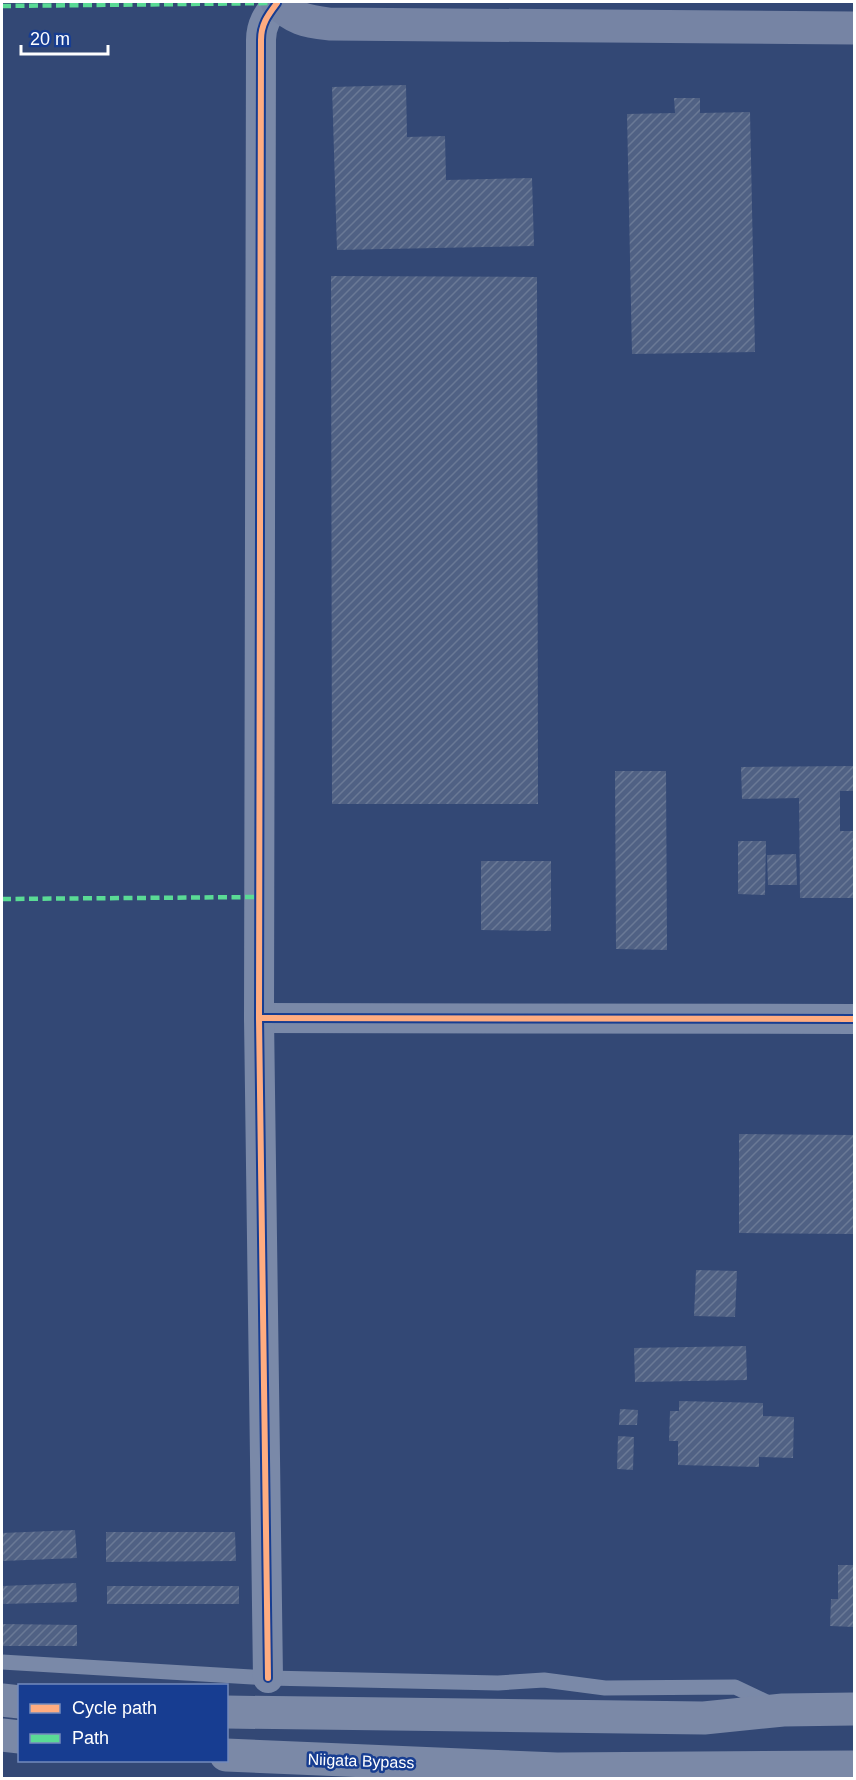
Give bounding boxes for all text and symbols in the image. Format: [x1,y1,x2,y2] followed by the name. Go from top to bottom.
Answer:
[21,18,108,56] scale bar
[30,29,70,49] text: 20 m
[18,1684,228,1762] legend
[72,1698,157,1718] text: Cycle path
[72,1728,109,1748] text: Path
[307,1751,415,1771] street label: Niigata Bypass

